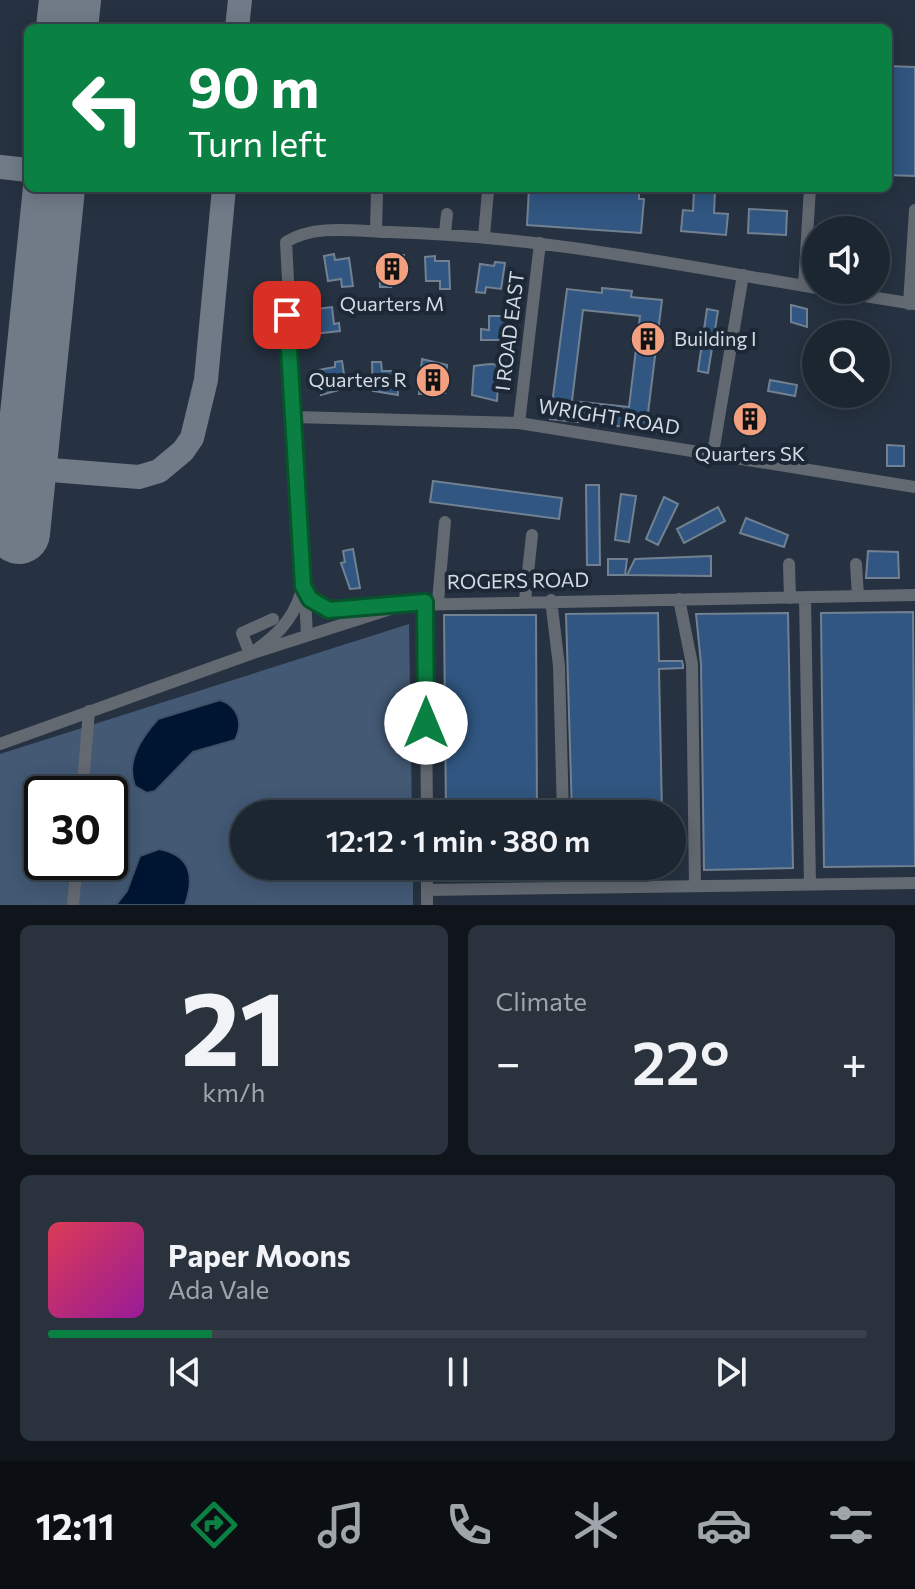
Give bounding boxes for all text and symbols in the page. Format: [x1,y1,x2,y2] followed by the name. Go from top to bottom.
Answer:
[188,51,319,120] text: 90 m
[56,56,160,160] icon: left
[188,120,327,164] text: Turn left
[802,216,890,408] map controls
[802,216,890,304] button: sound
[373,250,411,288] building icon: Quarters M
[490,269,528,392] street label: I ROAD EAST
[253,281,321,349] pin
[340,291,444,315] place label: Quarters M
[265,293,309,337] icon: arrive
[629,320,667,358] building icon: Building I
[802,320,890,408] button: search
[674,326,757,350] place label: Building I
[414,361,452,399] building icon: Quarters R
[308,367,407,391] place label: Quarters R
[537,393,682,439] street label: WRIGHT ROAD
[731,400,769,438] building icon: Quarters SK
[695,441,805,465] place label: Quarters SK
[447,567,589,593] street label: ROGERS ROAD
[384,681,468,765] position arrow
[24,776,128,880] speed limit sign: 30
[326,821,590,858] text: 12:12 · 1 min · 380 m
[181,960,287,1087] text: 21
[496,985,587,1016] text: Climate
[632,1024,730,1097] text: 22°
[496,1034,521,1088] text: −
[841,1034,867,1088] text: +
[202,1076,265,1107] text: km/h
[168,1236,351,1273] text: Paper Moons
[168,1273,269,1304] text: Ada Vale
[163,1350,207,1394] icon: previous
[436,1350,480,1394] icon: pause
[709,1350,753,1394] icon: next
[186,1497,242,1553] icon: directions
[313,1497,369,1553] icon: music
[441,1497,497,1553] icon: phone
[568,1497,624,1553] icon: climate
[696,1497,752,1553] icon: car
[823,1497,879,1553] icon: filters
[36,1503,115,1547] text: 12:11

